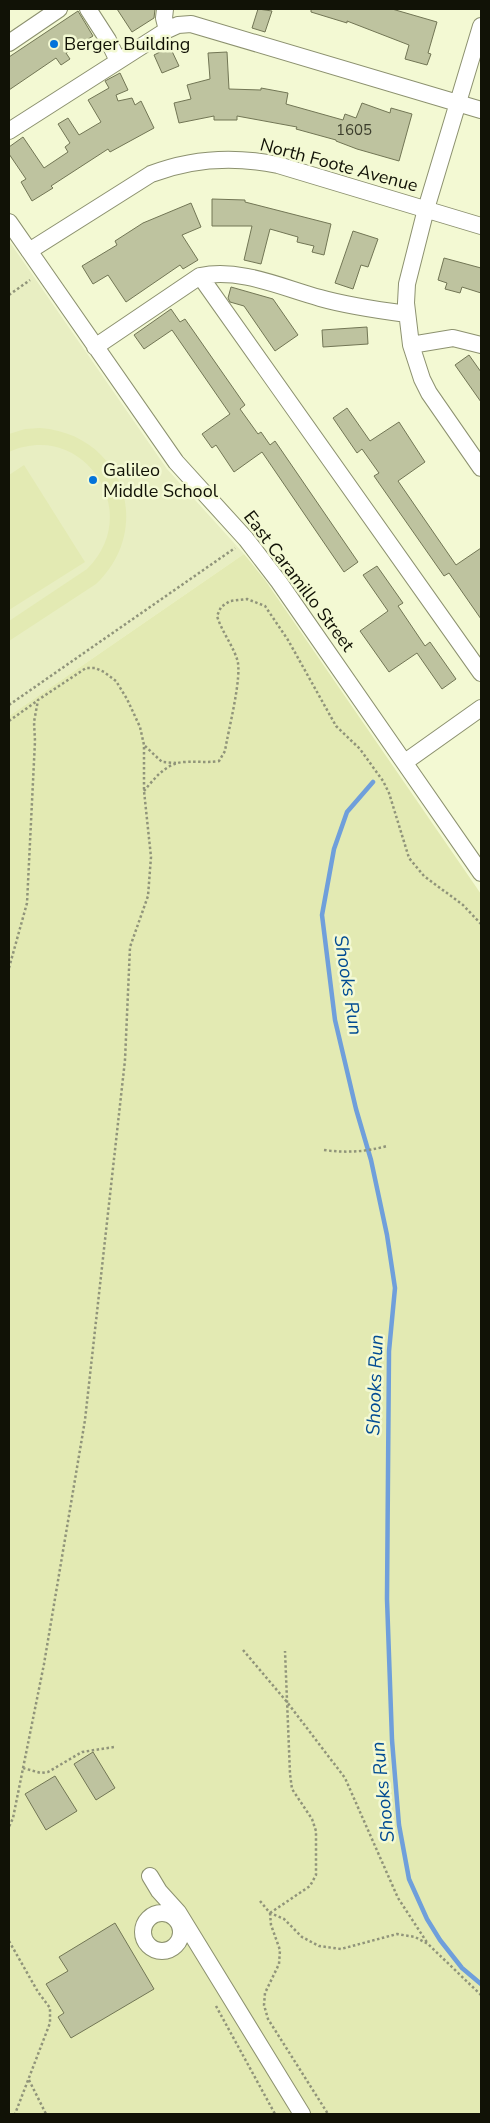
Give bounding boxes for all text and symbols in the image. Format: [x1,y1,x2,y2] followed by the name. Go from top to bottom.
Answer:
[64,32,190,56] place label: Berger Building
[48,38,60,50] marker: Berger Building
[336,120,372,140] house number: 1605
[257,132,421,198] street label: North Foote Avenue
[103,458,219,503] place label: Galileo Middle School
[87,474,99,486] marker: Galileo Middle School
[238,506,360,657] street label: East Caramillo Street
[327,933,369,1037] water label: Shooks Run
[360,1334,390,1436] water label: Shooks Run
[365,1740,401,1844] water label: Shooks Run

